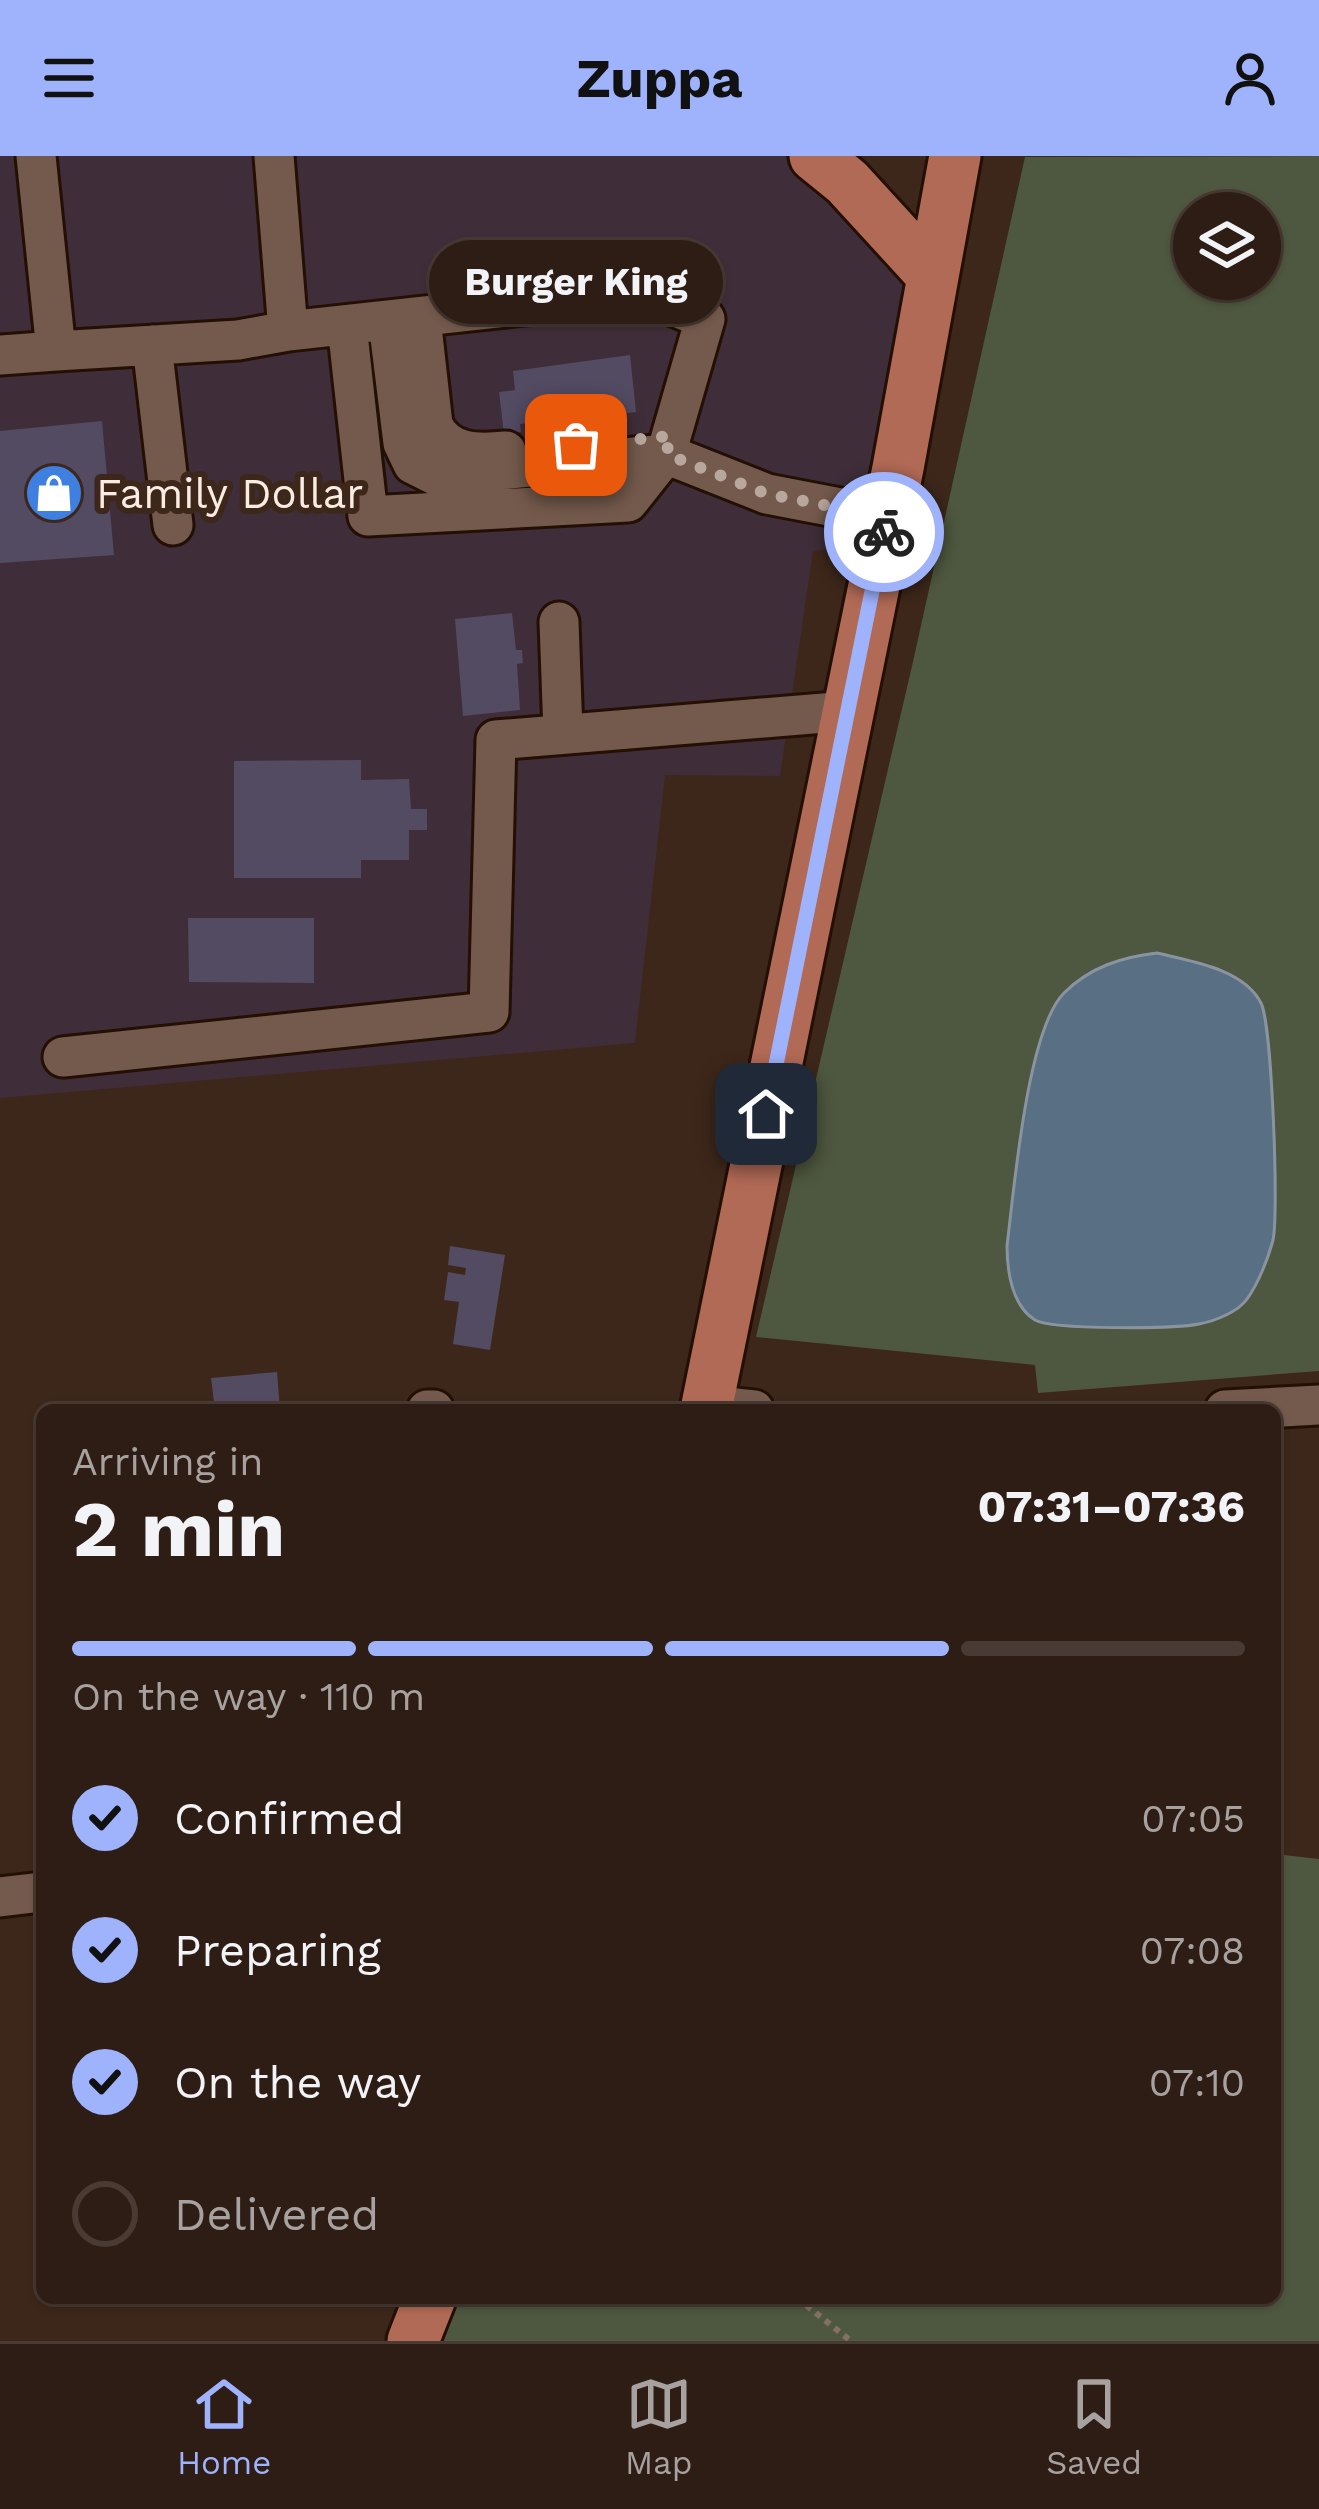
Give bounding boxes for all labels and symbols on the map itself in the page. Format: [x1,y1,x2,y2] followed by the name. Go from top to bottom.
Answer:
[429,241,723,325] callout: Burger King
[525,394,627,496] pin
[23,462,85,524] shop icon: Family Dollar
[96,469,363,518] place label: Family Dollar
[824,472,944,592] courier
[715,1063,817,1165] pin

